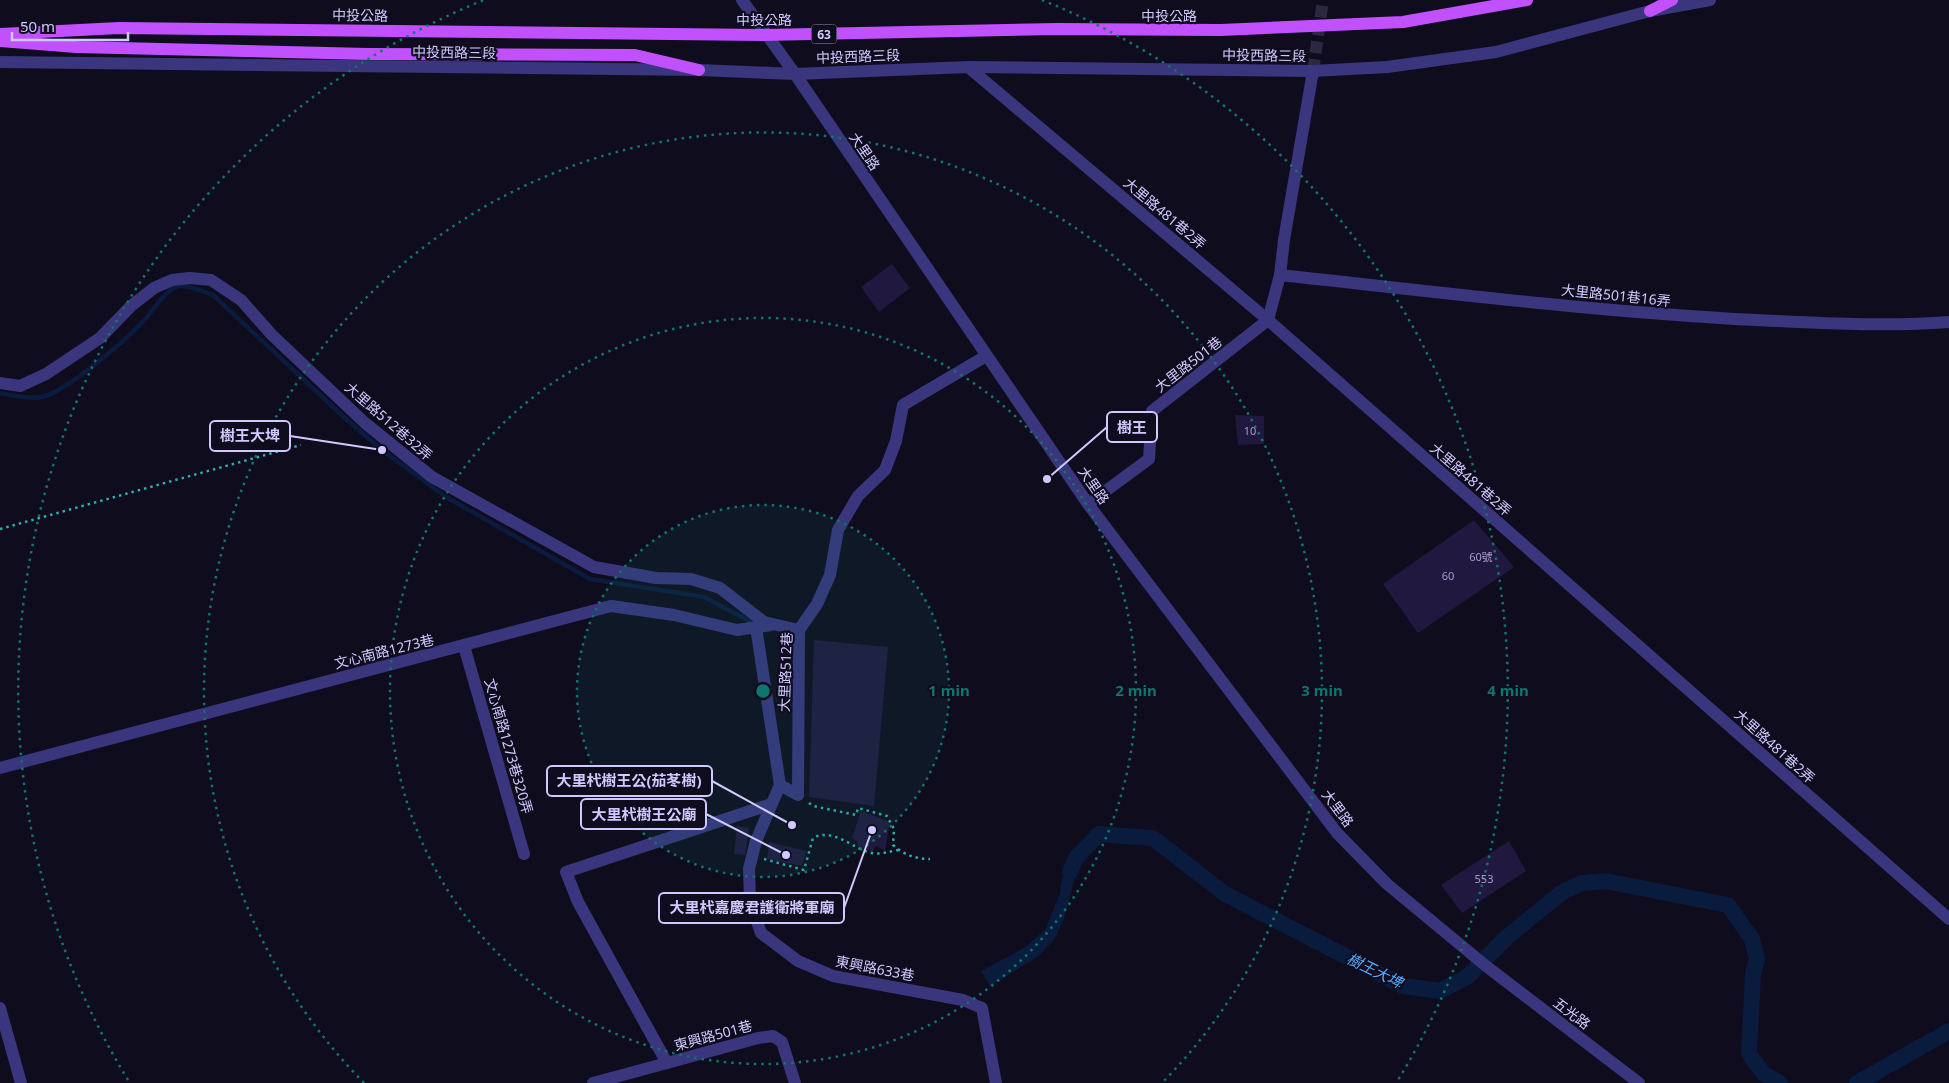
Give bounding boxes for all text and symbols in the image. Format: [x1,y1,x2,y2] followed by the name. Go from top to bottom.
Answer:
[332,5,388,25] street label: 中投公路
[1141,6,1197,25] street label: 中投公路
[12,10,129,42] scale bar
[736,10,792,29] street label: 中投公路
[20,16,55,36] text: 50 m
[812,24,836,44] road number: 63
[412,42,496,62] street label: 中投西路三段
[816,45,900,67] street label: 中投西路三段
[1222,45,1306,65] street label: 中投西路三段
[845,128,885,174] street label: 大里路
[1120,173,1210,253] street label: 大里路481巷2弄
[1560,280,1672,310] street label: 大里路501巷16弄
[1151,332,1225,396] street label: 大里路501巷
[341,378,437,464] street label: 大里路512巷32弄
[1107,412,1157,442] callout: 樹王
[1117,417,1147,437] text: 樹王
[210,421,290,451] callout: 樹王大埤
[1244,423,1256,438] house number: 10
[220,425,280,445] text: 樹王大埤
[1426,438,1516,520] street label: 大里路481巷2弄
[1074,462,1114,508] street label: 大里路
[1469,549,1493,564] house number: 60號
[1442,568,1454,583] house number: 60
[332,629,436,673] street label: 文心南路1273巷
[774,632,796,712] street label: 大里路512巷
[481,676,537,816] street label: 文心南路1273巷320弄
[928,680,970,700] text: 1 min
[1115,680,1157,700] text: 2 min
[1301,680,1343,700] text: 3 min
[1487,680,1529,700] text: 4 min
[754,682,772,700] centre of rings
[1731,705,1819,787] street label: 大里路481巷2弄
[547,766,712,796] callout: 大里杙樹王公(茄苳樹)
[556,770,702,790] text: 大里杙樹王公(茄苳樹)
[1318,786,1358,830] street label: 大里路
[581,799,706,829] callout: 大里杙樹王公廟
[591,804,697,824] text: 大里杙樹王公廟
[1475,871,1493,886] house number: 553
[659,893,844,923] callout: 大里杙嘉慶君護衛將軍廟
[669,897,835,917] text: 大里杙嘉慶君護衛將軍廟
[1344,948,1408,993] water label: 樹王大埤
[834,951,916,985] street label: 東興路633巷
[1550,993,1594,1033] street label: 五光路
[672,1015,754,1055] street label: 東興路501巷

